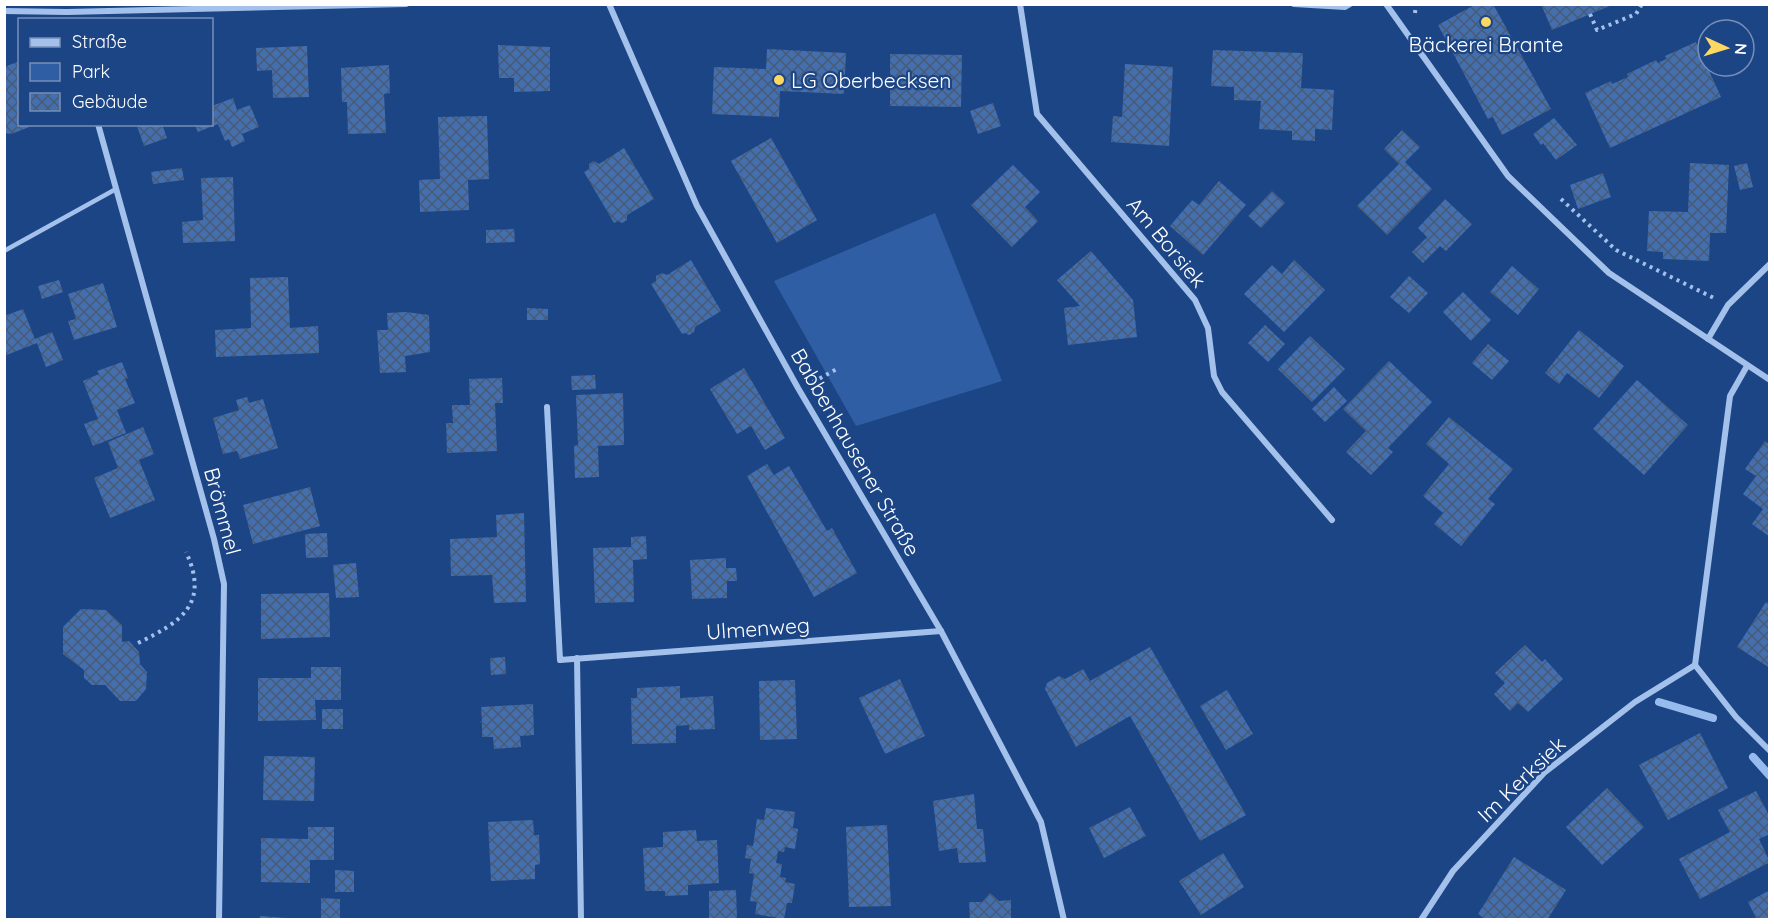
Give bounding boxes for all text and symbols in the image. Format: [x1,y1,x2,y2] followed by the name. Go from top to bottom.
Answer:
[1479,15,1493,29] marker: Bäckerei Brante
[18,18,213,126] legend
[1696,18,1756,78] north arrow
[72,30,127,53] text: Straße
[1409,31,1563,57] place label: Bäckerei Brante
[1731,42,1751,56] text: N
[72,60,110,83] text: Park
[791,67,952,93] place label: LG Oberbecksen
[772,73,786,87] marker: LG Oberbecksen
[72,90,148,113] text: Gebäude
[1122,191,1212,293] street label: Am Borsiek
[786,343,926,561] street label: Babbenhausener Straße
[199,464,247,558] street label: Brömmel
[705,611,811,645] street label: Ulmenweg
[1472,731,1570,827] street label: Im Kerksiek

